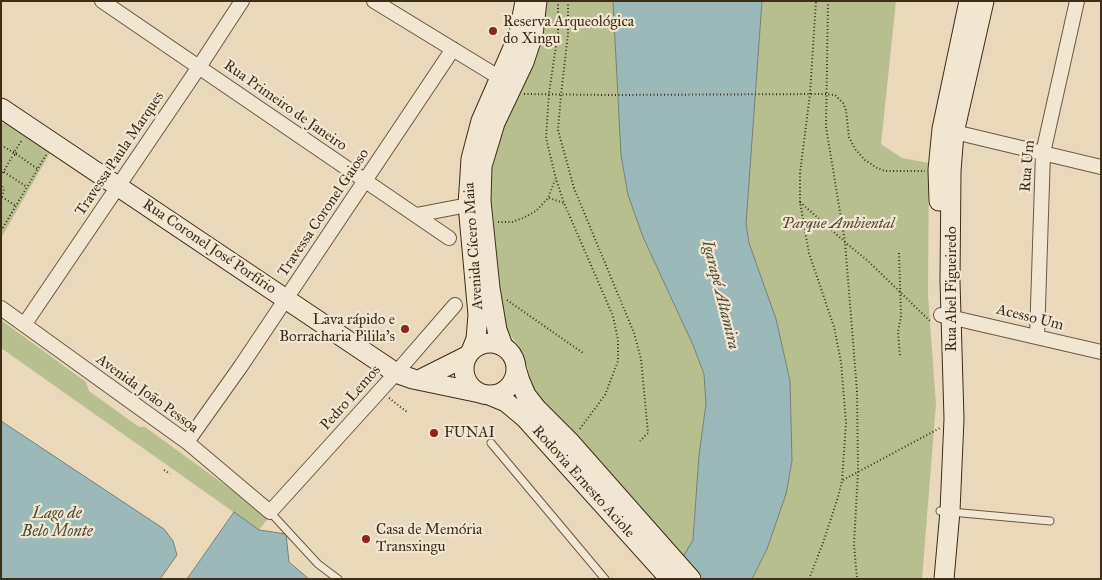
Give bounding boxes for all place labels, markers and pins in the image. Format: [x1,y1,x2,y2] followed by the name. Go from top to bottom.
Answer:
[503,13,634,48] place label: Reserva Arqueológica do Xingu
[487,25,499,37] marker: Reserva Arqueológica do Xingu
[279,311,395,346] place label: Lava rápido e Borracharia Pilila's
[399,323,411,335] marker: Lava rápido e Borracharia Pilila's
[444,424,495,442] place label: FUNAI
[428,427,440,439] marker: FUNAI
[376,521,482,556] place label: Casa de Memória Transxingu
[360,533,372,545] marker: Casa de Memória Transxingu

